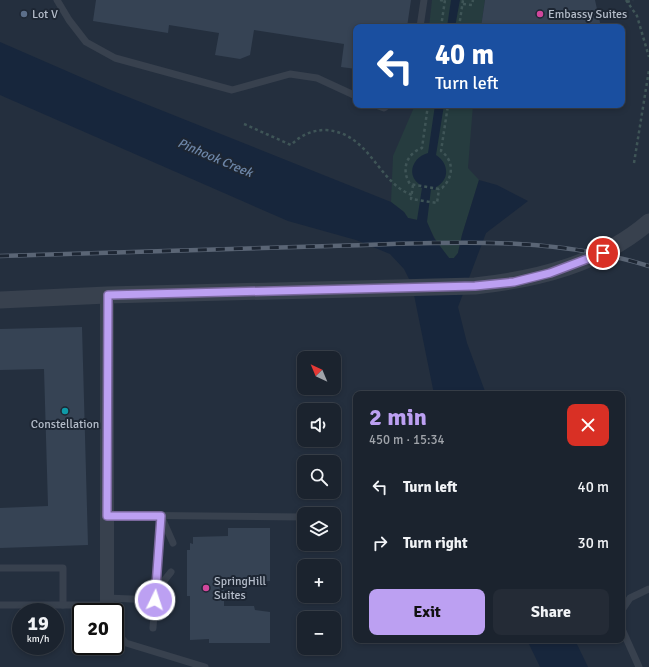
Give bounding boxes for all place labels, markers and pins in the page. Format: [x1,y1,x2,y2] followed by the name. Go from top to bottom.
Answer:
[32,7,58,22] place label: Lot V
[548,7,627,22] place label: Embassy Suites
[19,9,29,19] marker: Lot V
[535,9,545,19] marker: Embassy Suites
[586,236,620,270] pin
[60,406,70,416] marker: Constellation
[31,417,99,432] place label: Constellation
[214,574,267,603] place label: SpringHill Suites
[201,583,211,593] marker: SpringHill Suites

